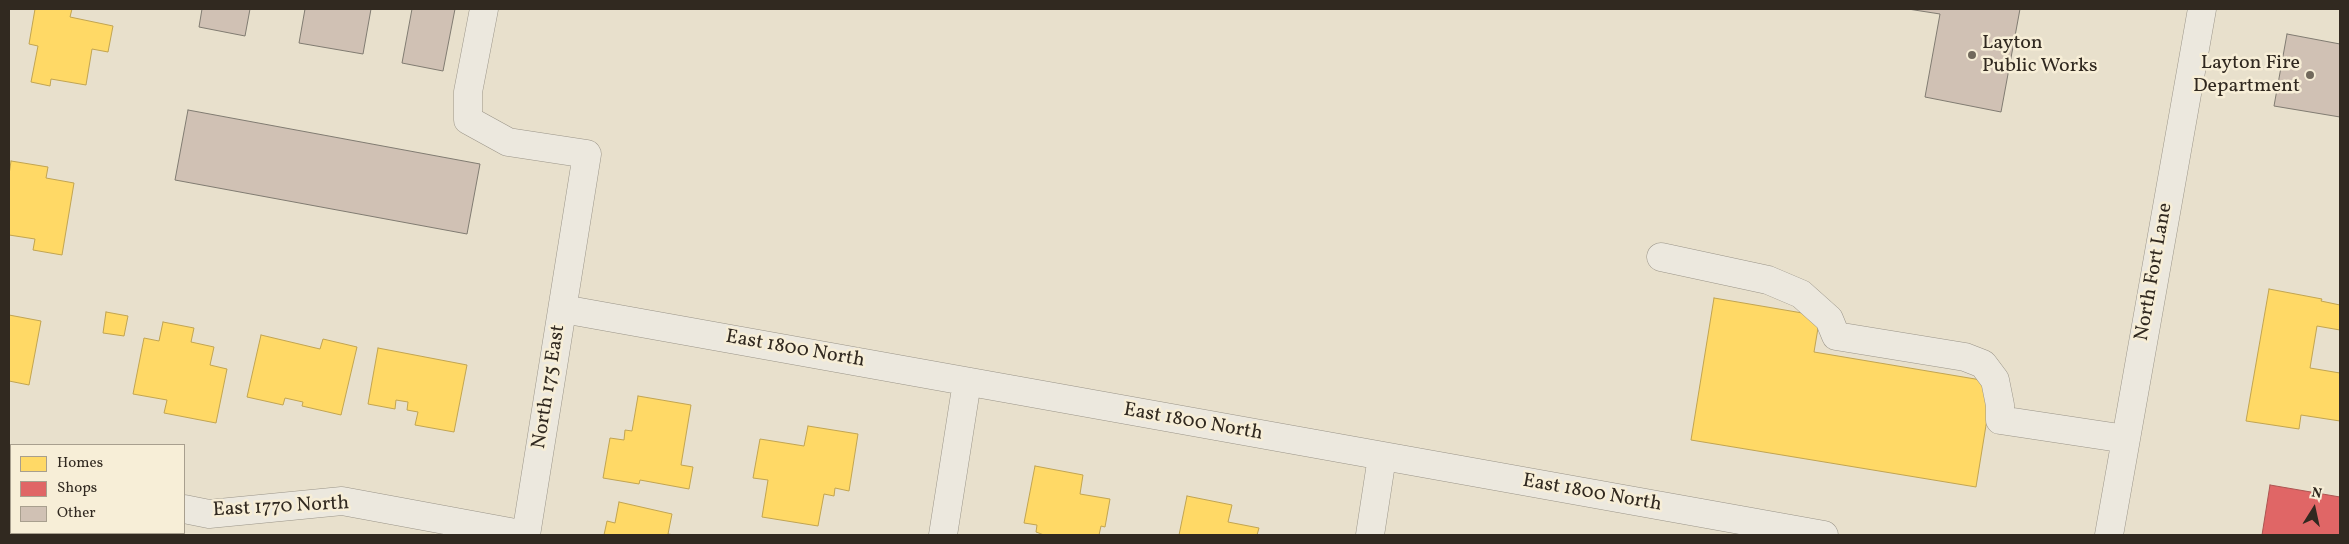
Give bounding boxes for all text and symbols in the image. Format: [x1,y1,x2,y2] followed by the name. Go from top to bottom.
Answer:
[1982,32,2098,79] place label: Layton Public Works
[1966,49,1978,61] marker: Layton Public Works
[2193,52,2300,99] place label: Layton Fire Department
[2304,69,2316,81] marker: Layton Fire Department
[2131,201,2179,343] street label: North Fort Lane
[528,323,572,451] street label: North 175 East
[724,326,866,374] street label: East 1800 North
[1122,399,1264,447] street label: East 1800 North
[10,444,185,534] legend
[57,453,103,474] text: Homes
[1521,470,1663,518] street label: East 1800 North
[57,478,97,499] text: Shops
[2310,483,2323,504] text: N
[2289,484,2339,534] north arrow
[212,492,350,524] street label: East 1770 North
[57,503,96,524] text: Other

